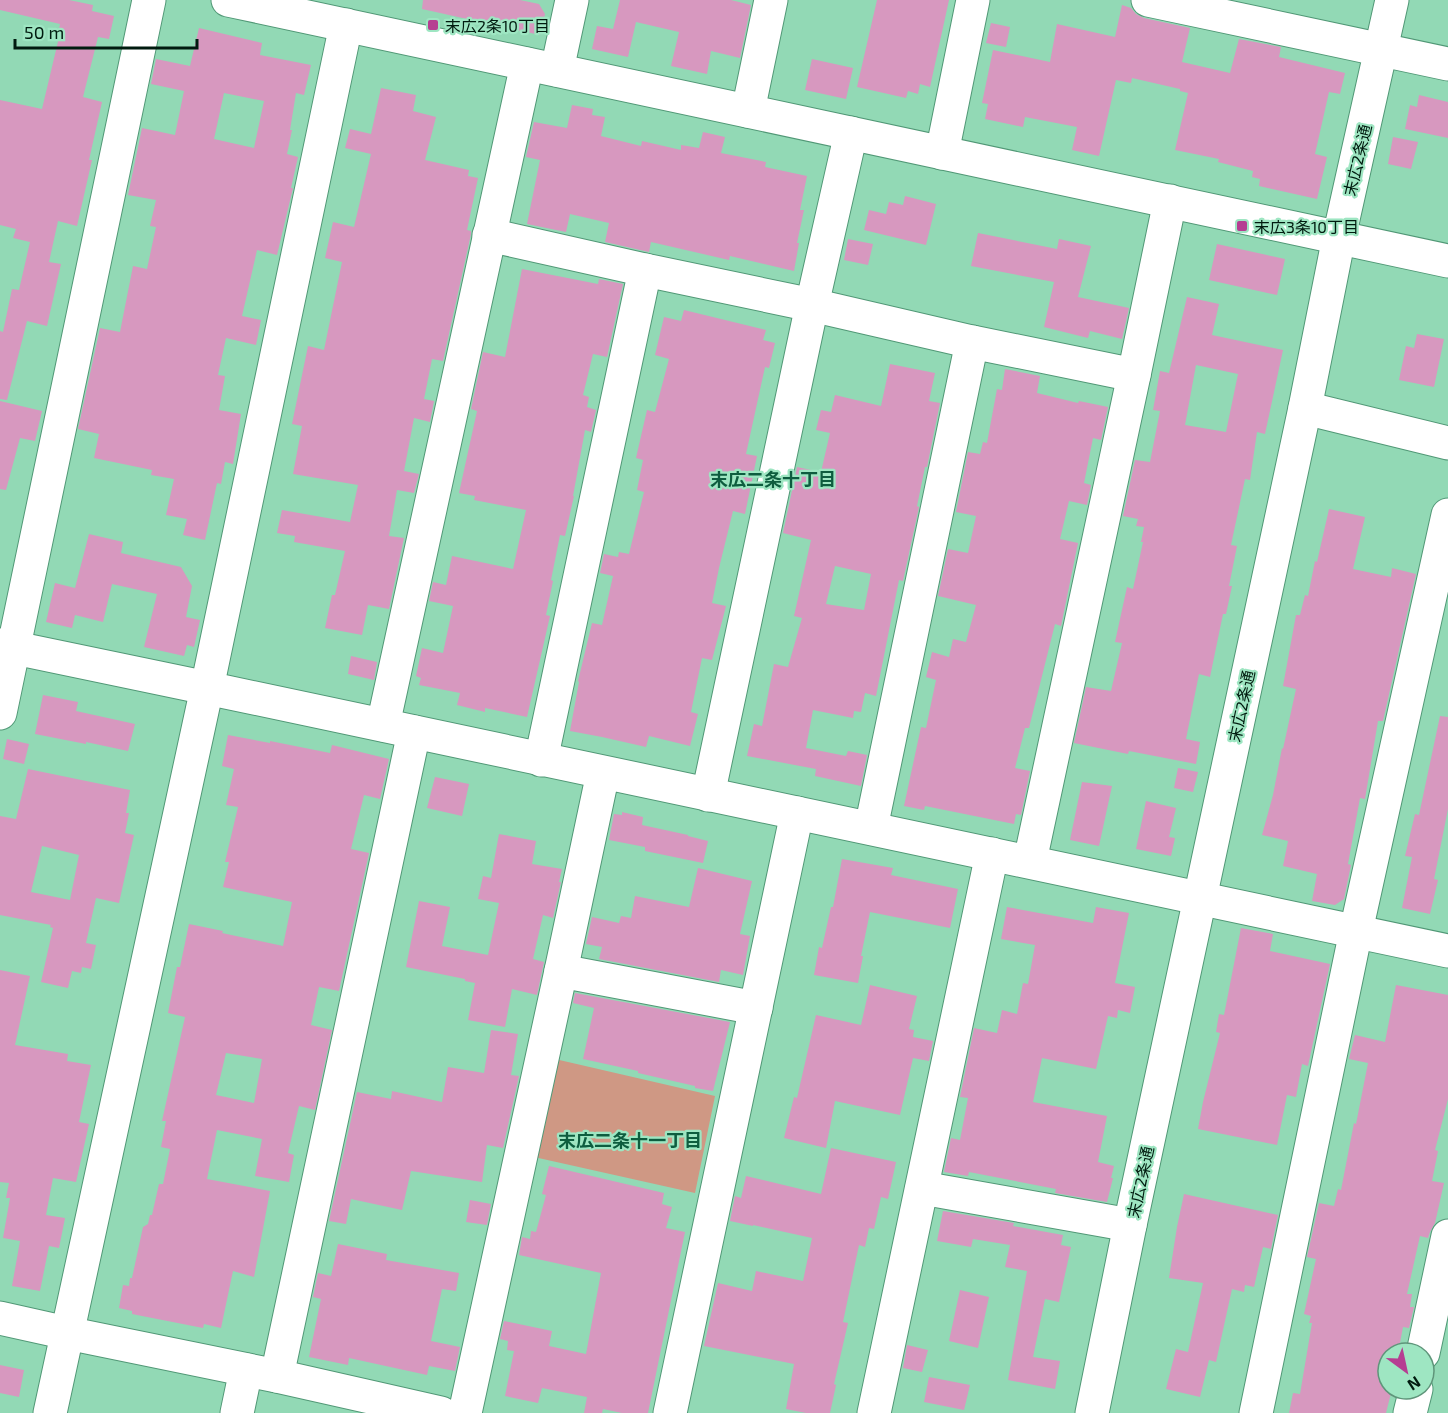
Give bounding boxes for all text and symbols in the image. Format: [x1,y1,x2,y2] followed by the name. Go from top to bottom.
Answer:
[15,12,196,50] scale bar
[445,16,550,35] place label: 末広2条10丁目
[426,18,440,32] marker: 末広2条10丁目
[24,21,64,43] text: 50 m
[1340,122,1374,198] street label: 末広2条通
[1254,217,1359,236] place label: 末広3条10丁目
[1235,219,1249,233] marker: 末広3条10丁目
[710,468,836,490] district label: 末広二条十丁目
[1224,668,1258,744] street label: 末広2条通
[558,1129,702,1151] district label: 末広二条十一丁目
[1123,1144,1157,1220] street label: 末広2条通
[1376,1341,1436,1401] north arrow
[1404,1373,1424,1395] text: N

